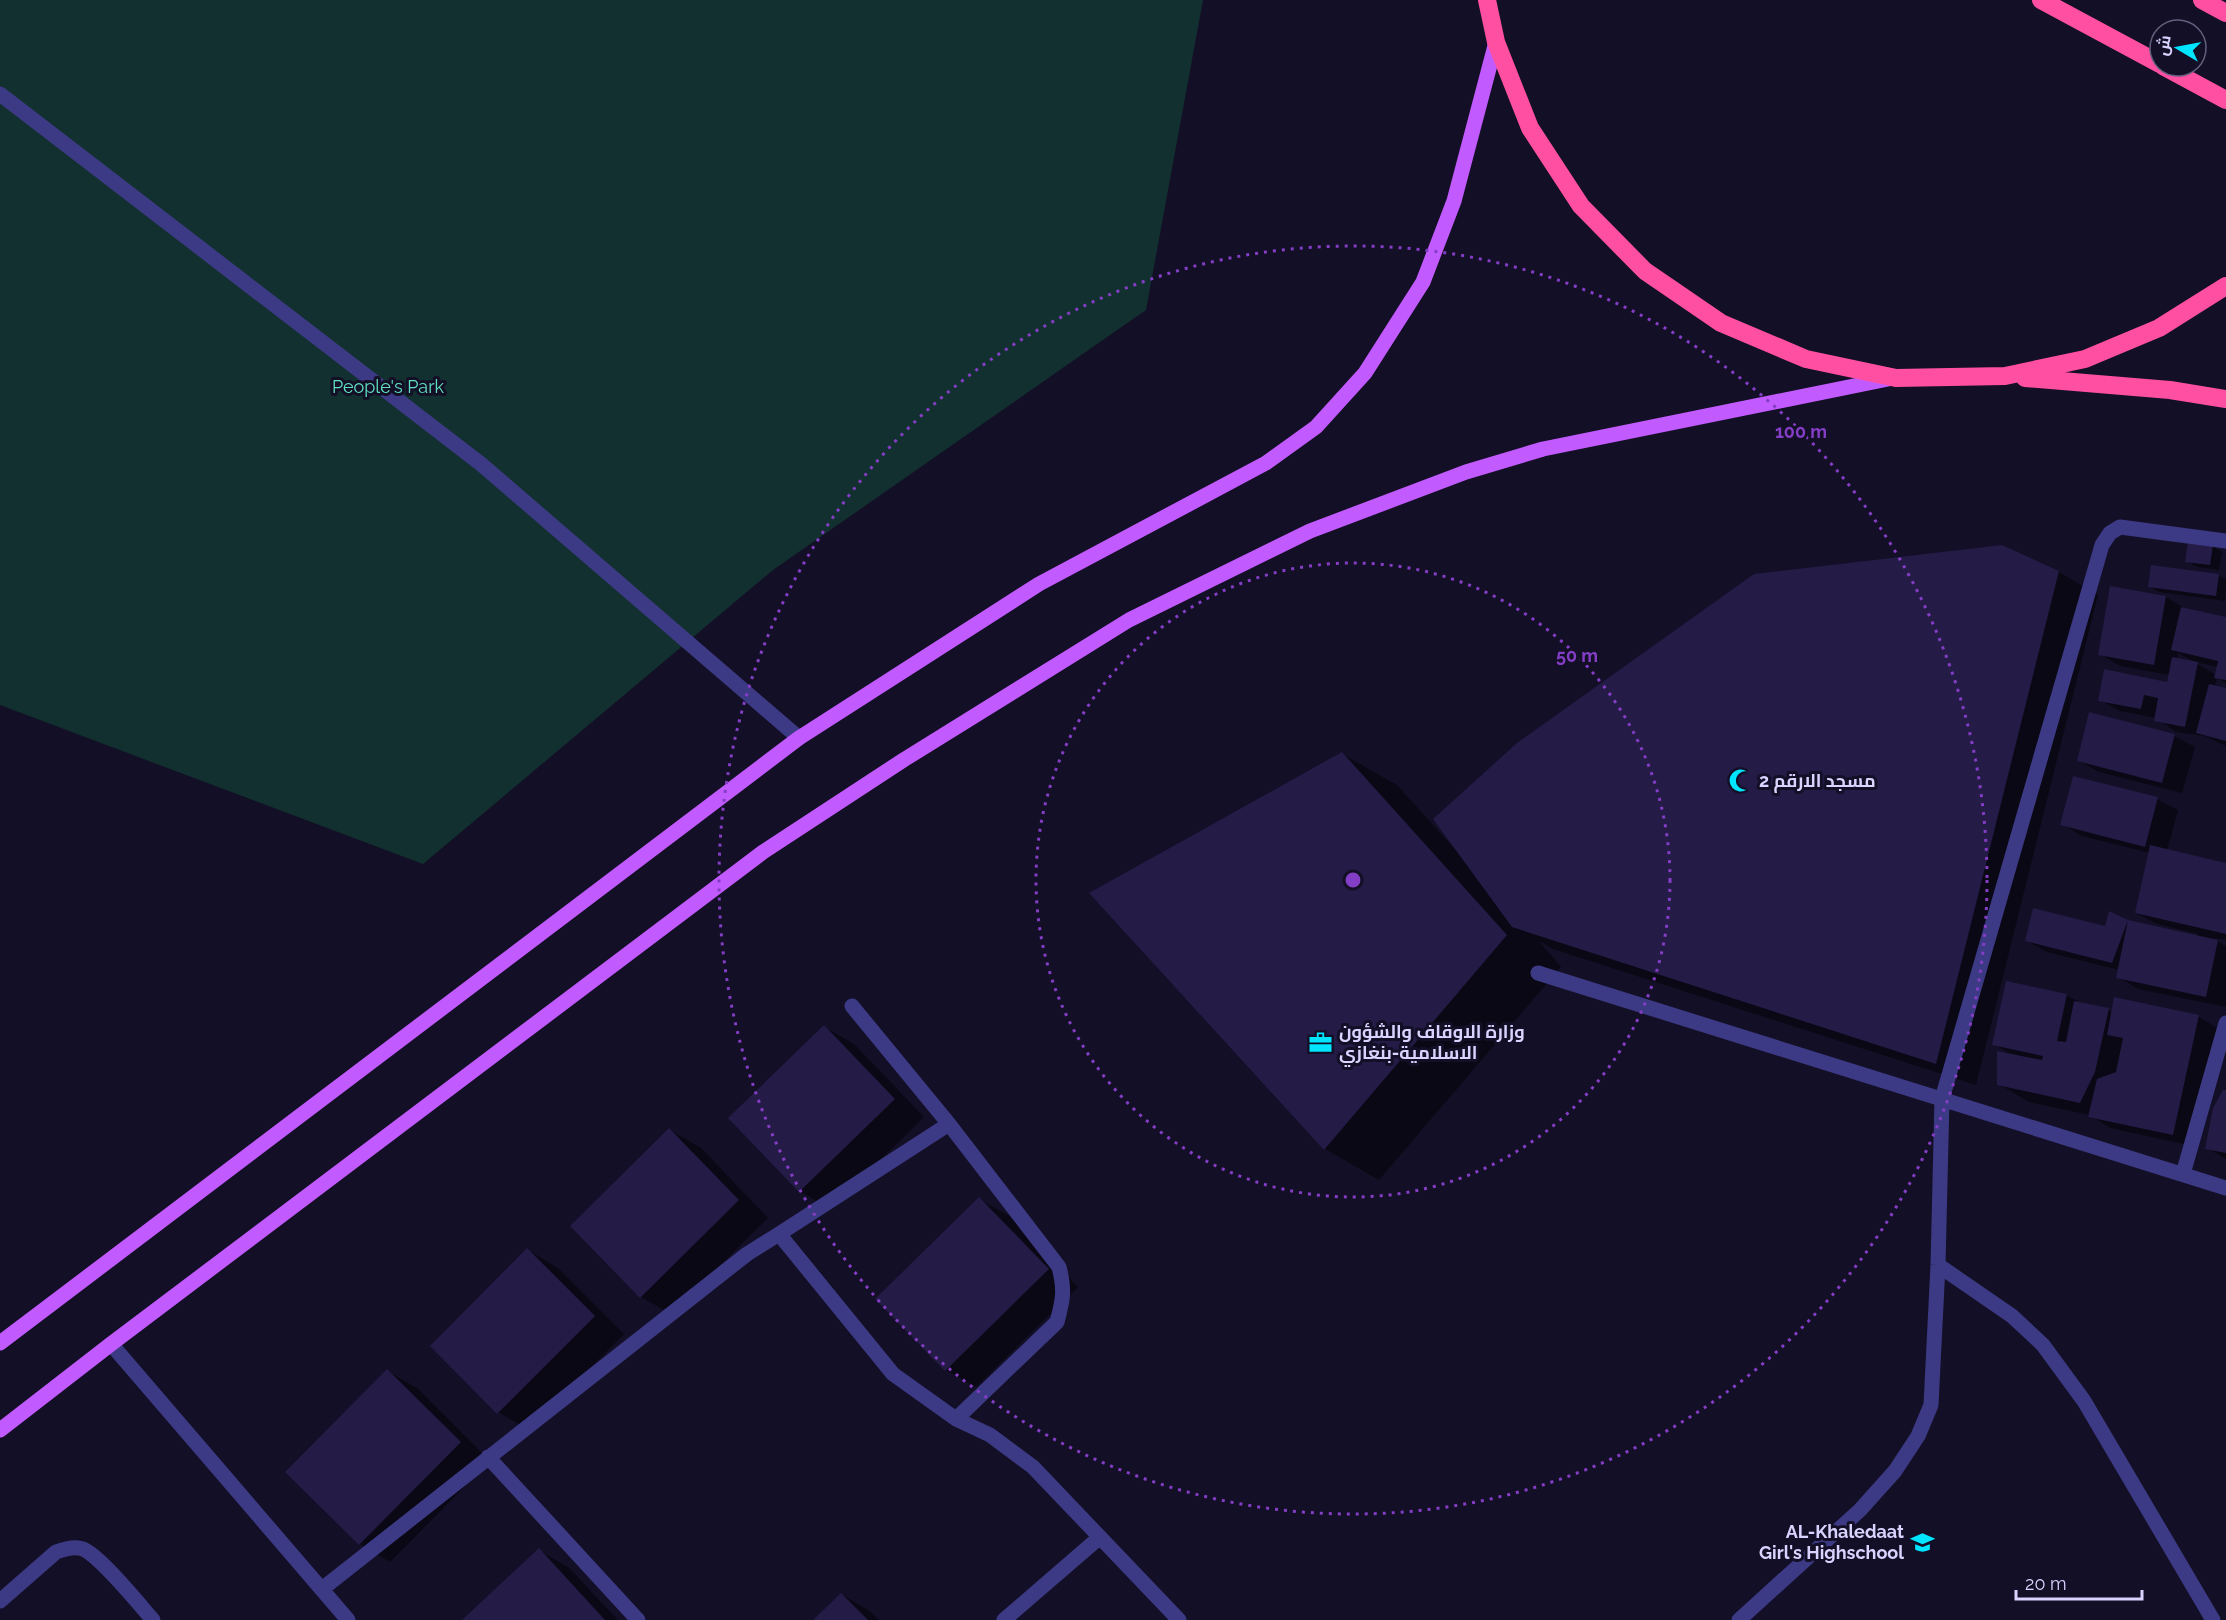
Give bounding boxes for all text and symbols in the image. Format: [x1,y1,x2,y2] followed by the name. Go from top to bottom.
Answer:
[2148,18,2208,78] north arrow
[2153,34,2175,57] text: ش
[332,376,444,397] park label: People's Park
[1775,421,1827,442] text: 100 m
[1556,645,1598,666] text: 50 m
[1728,768,1754,794] mosque icon: مسجد الارقم 2
[1759,770,1876,793] place label: مسجد الارقم 2
[1343,870,1363,890] centre of rings
[1339,1021,1525,1067] place label: وزارة الاوقاف والشؤون الاسلامية-بنغازي
[1308,1029,1334,1055] office icon: وزارة الاوقاف والشؤون الاسلامية-بنغازي
[1759,1521,1904,1563] place label: AL-Khaledaat Girl's Highschool
[1909,1529,1935,1555] school or university icon: AL-Khaledaat Girl's Highschool
[2016,1563,2142,1601] scale bar
[2025,1573,2067,1594] text: 20 m

